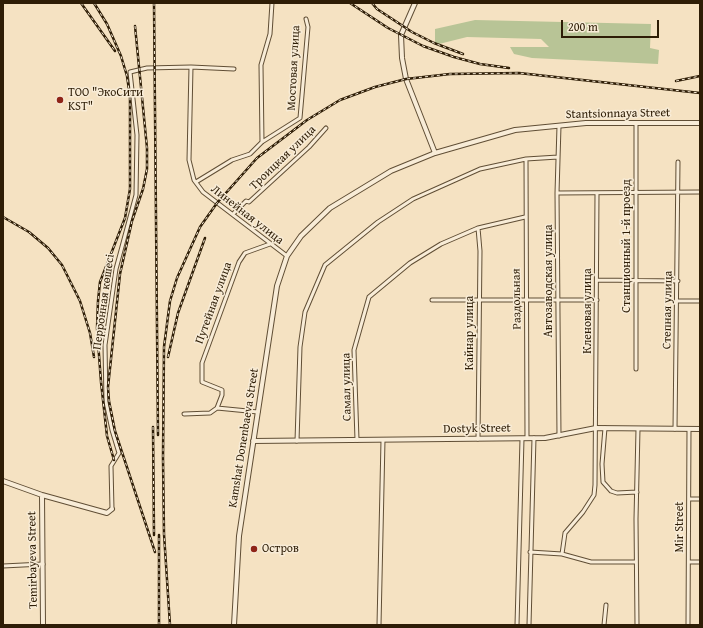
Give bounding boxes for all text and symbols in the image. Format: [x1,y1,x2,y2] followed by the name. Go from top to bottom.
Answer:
[563,12,661,38] scale bar
[568,18,598,35] text: 200 m
[285,25,303,111] street label: Мостовая улица
[68,86,143,114] place label: ТОО "ЭкоСити KST"
[55,95,65,105] marker: ТОО "ЭкоСити KST"
[566,106,670,122] street label: Stantsionnaya Street
[247,123,319,193] street label: Троицкая улица
[620,179,634,313] street label: Станционный 1-й проезд
[208,182,286,248] street label: Линейная улица
[542,225,556,337] street label: Автозаводская улица
[90,253,118,351] street label: Перронная көшесі
[192,260,236,346] street label: Путейная улица
[509,268,525,330] street label: Раздольная
[581,268,595,354] street label: Кленовая улица
[660,271,676,349] street label: Степная улица
[463,296,477,370] street label: Кайнар улица
[339,353,355,421] street label: Самал улица
[226,367,262,509] street label: Kamshat Donenbaeva Street
[443,421,511,437] street label: Dostyk Street
[673,501,687,553] street label: Mir Street
[25,511,41,609] street label: Temirbayeva Street
[262,542,299,556] place label: Остров
[249,544,259,554] marker: Остров

